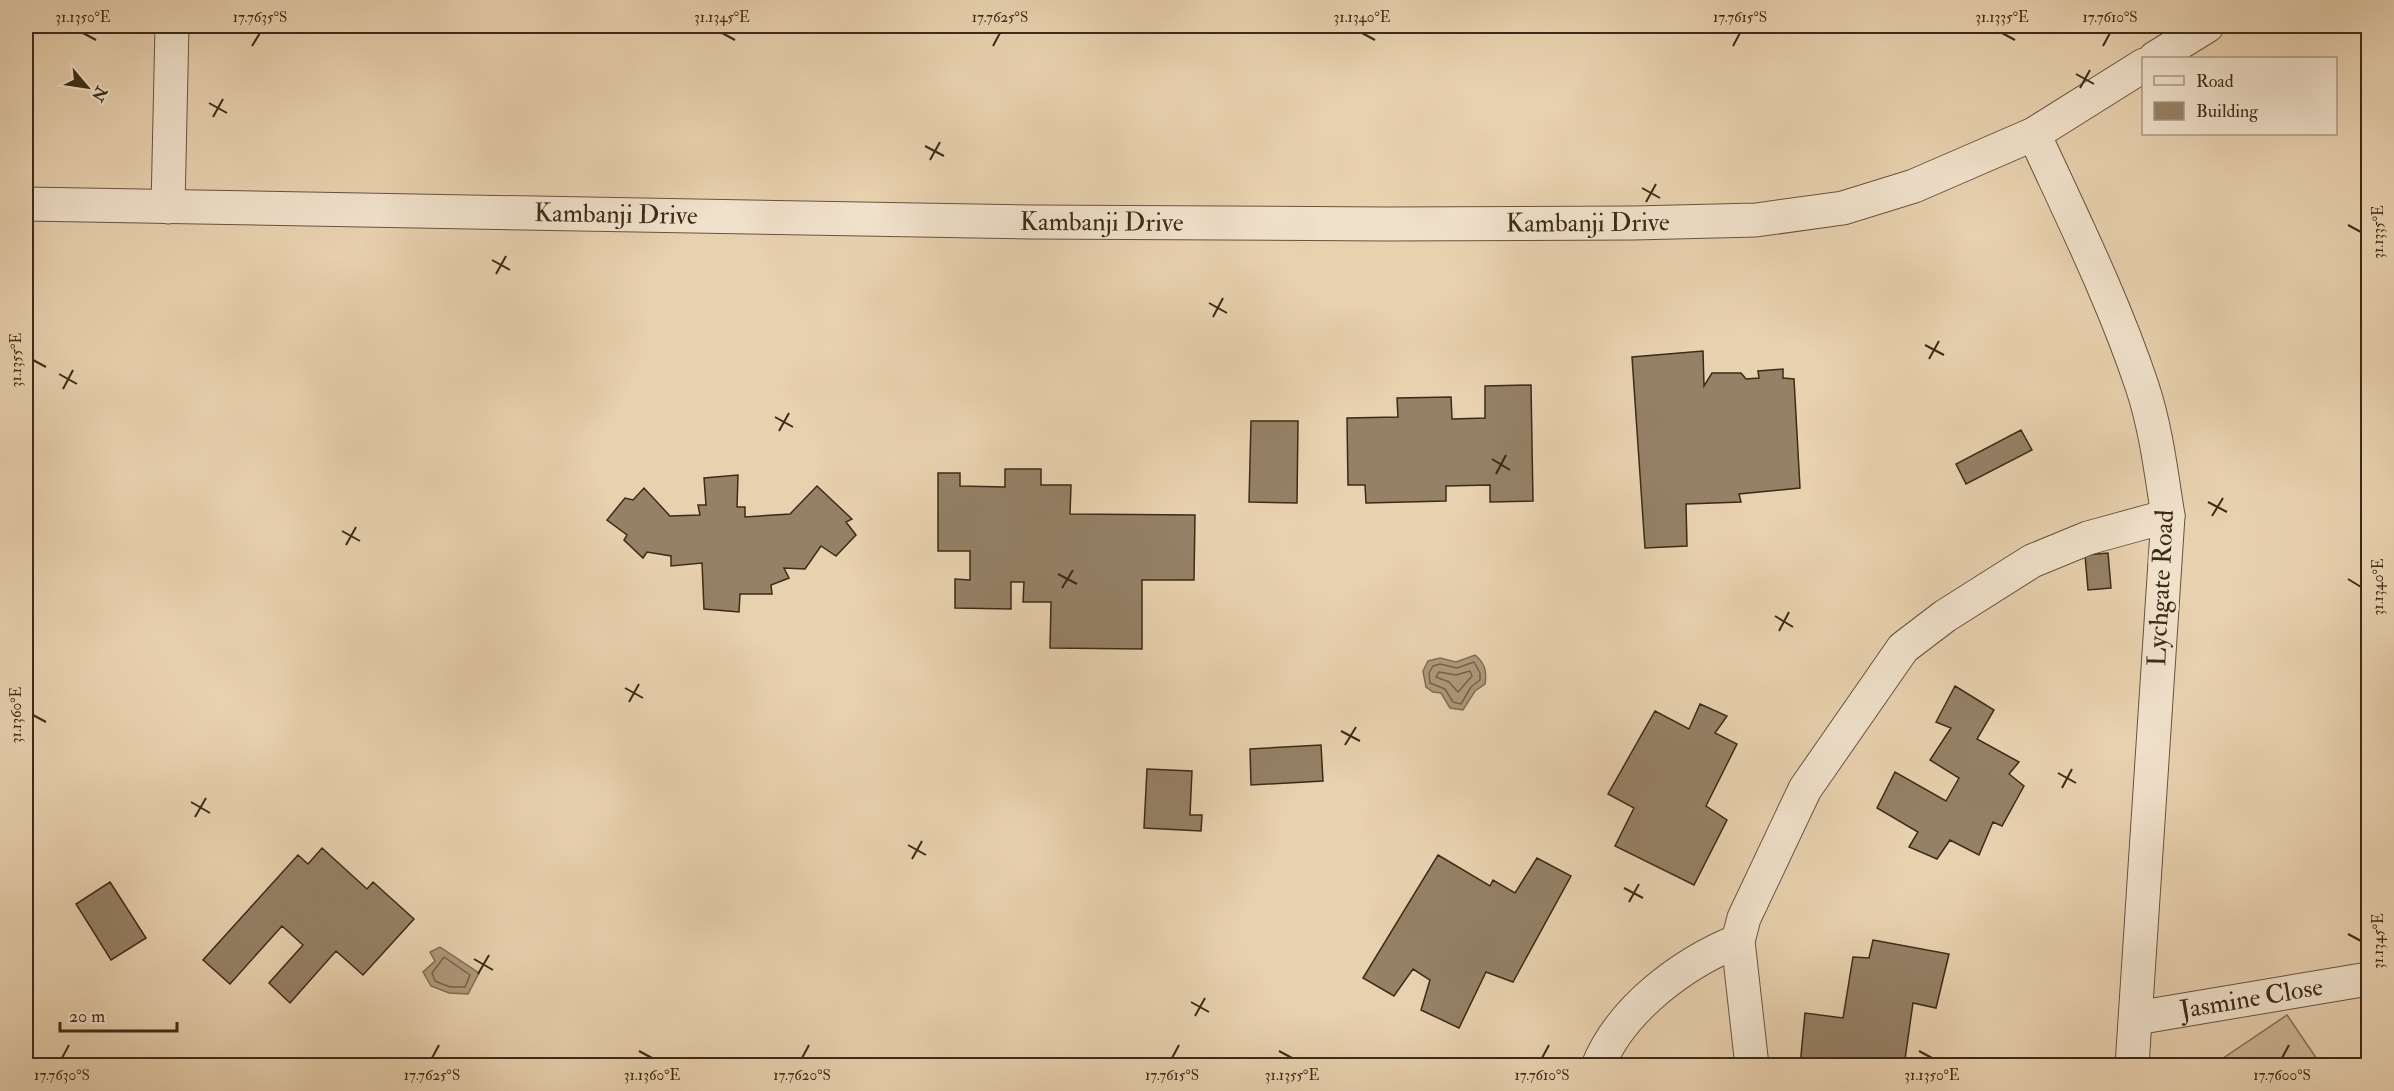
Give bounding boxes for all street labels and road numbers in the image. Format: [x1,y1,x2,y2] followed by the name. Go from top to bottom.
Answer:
[534,197,698,232] street label: Kambanji Drive
[1020,206,1184,239] street label: Kambanji Drive
[1506,206,1670,240] street label: Kambanji Drive
[2141,509,2181,667] street label: Lychgate Road
[2177,971,2325,1027] street label: Jasmine Close

